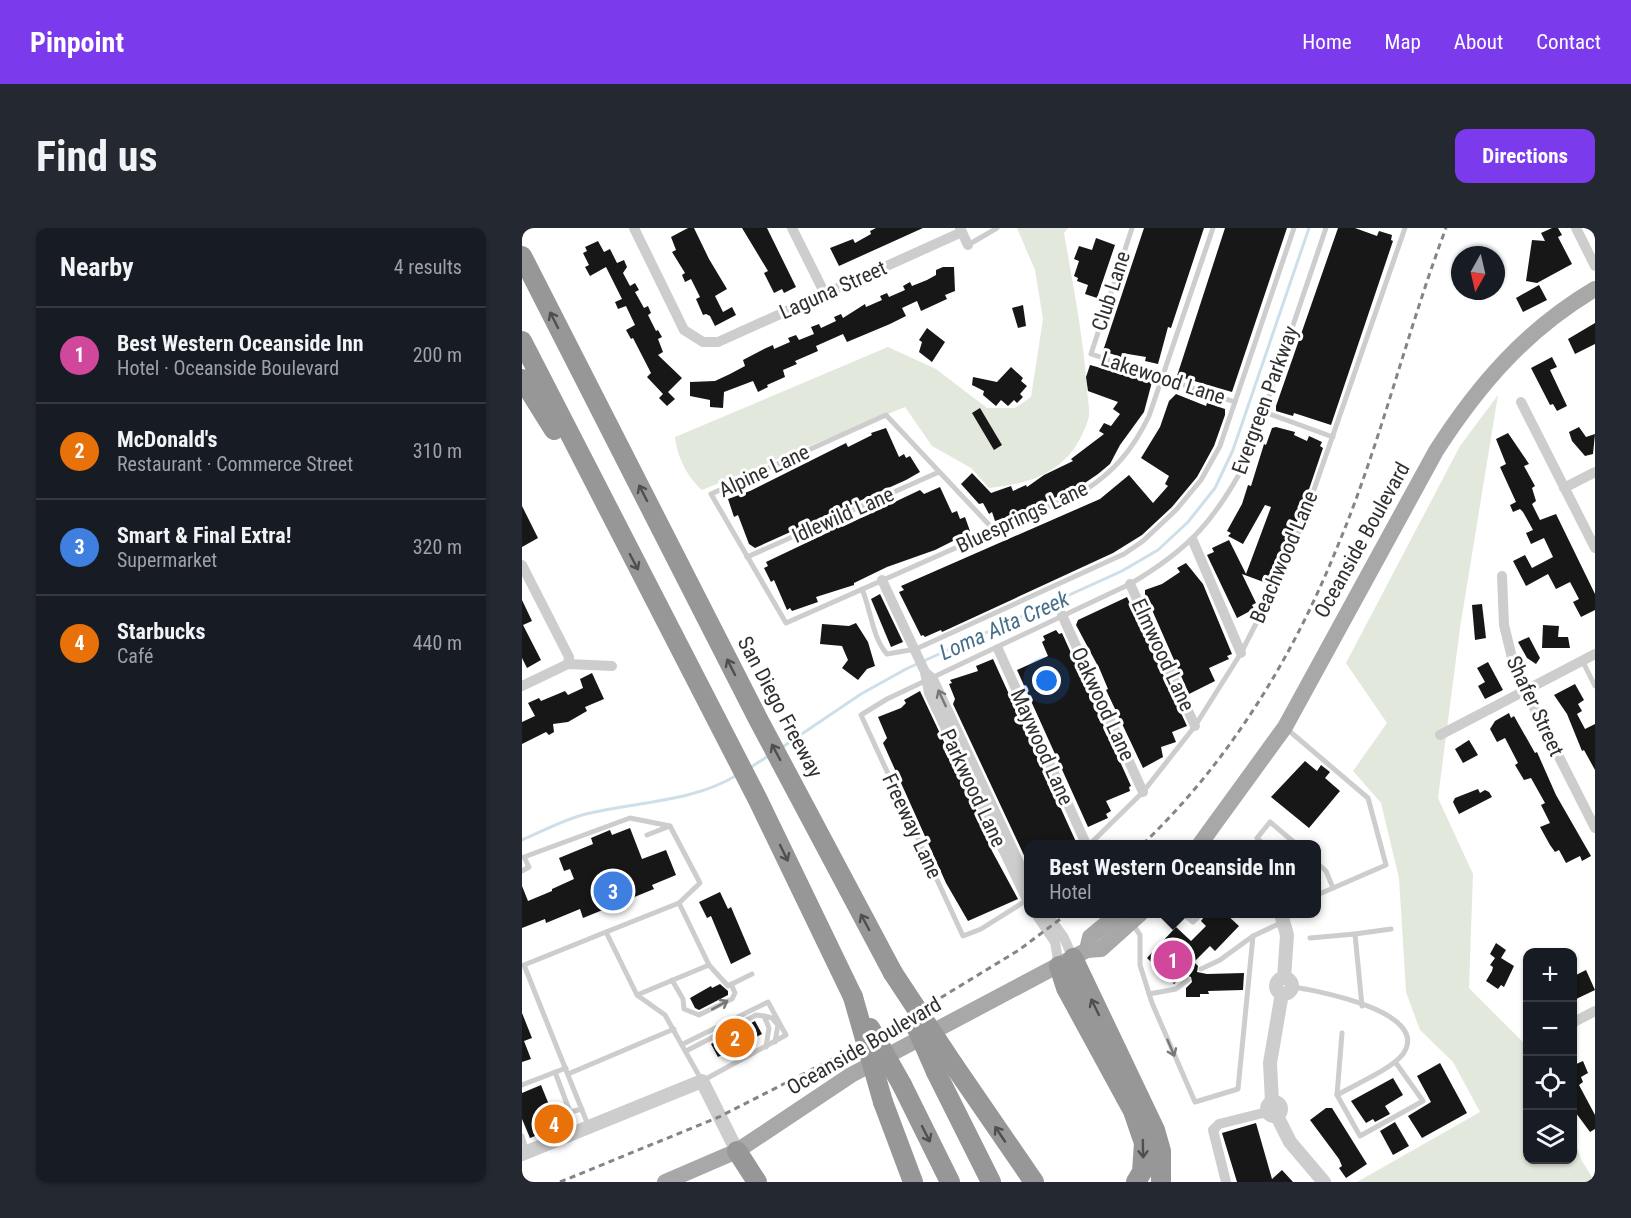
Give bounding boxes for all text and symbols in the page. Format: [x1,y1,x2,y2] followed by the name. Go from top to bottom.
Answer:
[30,26,124,59] text: Pinpoint
[1302,30,1352,54] text: Home
[1385,30,1421,54] text: Map
[1454,30,1503,54] text: About
[1536,30,1601,54] text: Contact
[1455,129,1595,183] button: Directions
[36,132,157,181] text: Find us
[1451,246,1505,300] north arrow
[1087,248,1135,334] street label: Club Lane
[60,252,134,282] text: Nearby
[394,255,462,279] text: 4 results
[776,256,890,324] street label: Laguna Street
[548,311,560,329] one-way arrow
[1227,322,1303,477] street label: Evergreen Parkway
[117,331,364,356] text: Best Western Oceanside Inn
[74,343,85,367] text: 1
[413,343,462,367] text: 200 m
[1098,347,1228,409] street label: Lakewood Lane
[117,356,339,380] text: Hotel · Oceanside Boulevard
[117,427,217,452] text: McDonald's
[74,439,85,463] text: 2
[413,439,462,463] text: 310 m
[715,440,813,502] street label: Alpine Lane
[117,452,353,476] text: Restaurant · Commerce Street
[1309,458,1415,622] street label: Oceanside Boulevard
[952,476,1092,558] street label: Bluesprings Lane
[788,482,898,548] street label: Idlewild Lane
[637,485,648,503] one-way arrow
[1245,487,1323,627] street label: Beachwood Lane
[117,523,291,548] text: Smart & Final Extra!
[74,535,85,559] text: 3
[413,535,462,559] text: 320 m
[117,548,217,572] text: Supermarket
[628,553,640,570] one-way arrow
[936,586,1073,665] water label: Loma Alta Creek
[1127,595,1200,715] street label: Elmwood Lane
[117,619,206,644] text: Starbucks
[74,631,85,655] text: 4
[413,631,462,655] text: 440 m
[733,632,827,782] street label: San Diego Freeway
[117,644,153,668] text: Café
[1066,644,1140,765] street label: Oakwood Lane
[1501,652,1569,760] street label: Shafer Street
[725,658,737,676] one-way arrow
[1032,666,1061,695] your location
[1006,685,1078,809] street label: Maywood Lane
[936,689,948,707] one-way arrow
[935,725,1011,851] street label: Parkwood Lane
[770,744,781,762] one-way arrow
[877,770,947,882] street label: Freeway Lane
[1024,840,1321,918] popup
[778,843,790,861] one-way arrow
[1049,855,1296,880] text: Best Western Oceanside Inn
[594,868,632,914] pin: 3
[1049,880,1092,904] text: Hotel
[859,913,871,931] one-way arrow
[1154,938,1192,982] pin: 1
[1523,948,1577,1164] map controls
[1523,948,1577,1002] button: +
[783,992,945,1100] street label: Oceanside Boulevard
[711,999,728,1011] one-way arrow
[1089,999,1100,1017] one-way arrow
[1523,1002,1577,1056] button: −
[716,1016,754,1060] pin: 2
[1166,1038,1177,1057] one-way arrow
[1523,1056,1577,1110] button: locate
[534,1102,573,1146] pin: 4
[1523,1110,1577,1164] button: layers
[921,1124,932,1142] one-way arrow
[994,1126,1007,1143] one-way arrow
[1137,1139,1149,1158] one-way arrow

